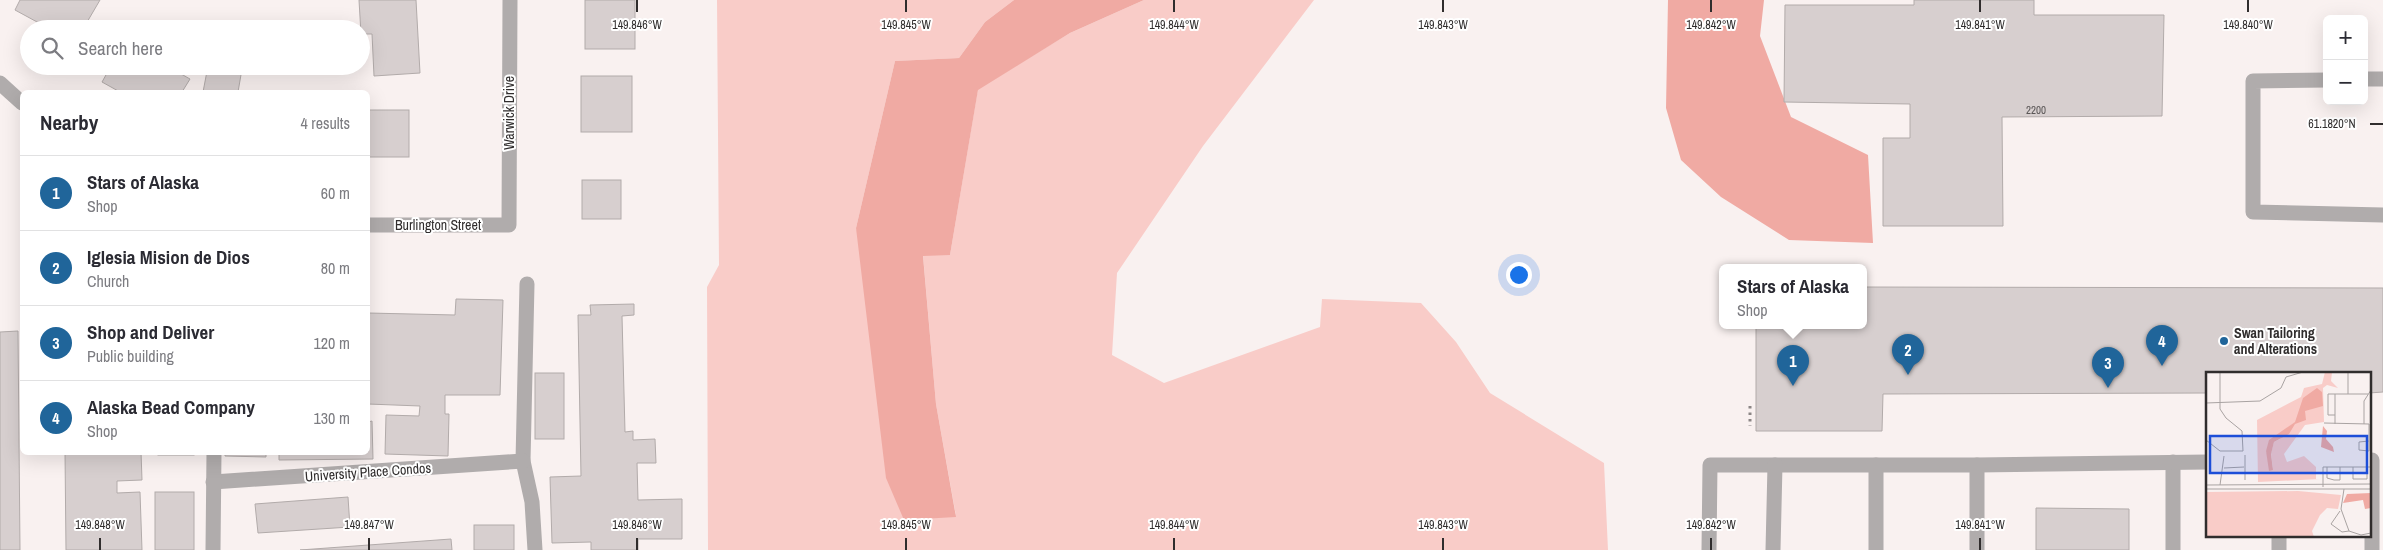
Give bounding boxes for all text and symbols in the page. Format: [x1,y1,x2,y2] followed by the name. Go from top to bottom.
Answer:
[2323,15,2368,105] map controls
[2323,15,2368,60] button: +
[612,17,663,33] text: 149.846°W
[881,17,932,33] text: 149.845°W
[1149,17,1200,33] text: 149.844°W
[1418,17,1469,33] text: 149.843°W
[1686,17,1737,33] text: 149.842°W
[1955,17,2006,33] text: 149.841°W
[2223,17,2274,33] text: 149.840°W
[20,20,370,75] search box
[38,34,66,62] icon: search
[78,35,163,61] text: Search here
[2323,60,2368,105] button: −
[500,76,518,150] street label: Warwick Drive
[2026,103,2046,117] house number: 2200
[40,108,98,137] text: Nearby
[300,112,350,134] text: 4 results
[2308,116,2356,132] text: 61.1820°N
[87,169,199,195] text: Stars of Alaska
[52,182,60,204] text: 1
[321,182,350,204] text: 60 m
[87,195,118,217] text: Shop
[395,216,481,234] street label: Burlington Street
[87,244,250,270] text: Iglesia Mision de Dios
[52,257,60,279] text: 2
[321,257,350,279] text: 80 m
[1506,262,1532,288] your location
[1719,264,1867,329] popup
[87,270,129,292] text: Church
[1737,273,1849,299] text: Stars of Alaska
[1737,299,1768,321] text: Shop
[87,319,214,345] text: Shop and Deliver
[2234,324,2317,358] place label: Swan Tailoring and Alterations
[2146,325,2178,366] pin: 4
[52,332,60,354] text: 3
[314,332,350,354] text: 120 m
[1892,334,1924,375] pin: 2
[2218,335,2230,347] marker: Swan Tailoring and Alterations
[87,345,174,367] text: Public building
[1777,345,1809,386] pin: 1
[2092,347,2124,388] pin: 3
[2206,372,2370,538] inset map
[87,394,255,420] text: Alaska Bead Company
[52,407,60,429] text: 4
[314,407,350,429] text: 130 m
[87,420,118,442] text: Shop
[304,459,432,485] street label: University Place Condos
[75,517,126,533] text: 149.848°W
[344,517,395,533] text: 149.847°W
[612,517,663,533] text: 149.846°W
[881,517,932,533] text: 149.845°W
[1149,517,1200,533] text: 149.844°W
[1418,517,1469,533] text: 149.843°W
[1686,517,1737,533] text: 149.842°W
[1955,517,2006,533] text: 149.841°W

